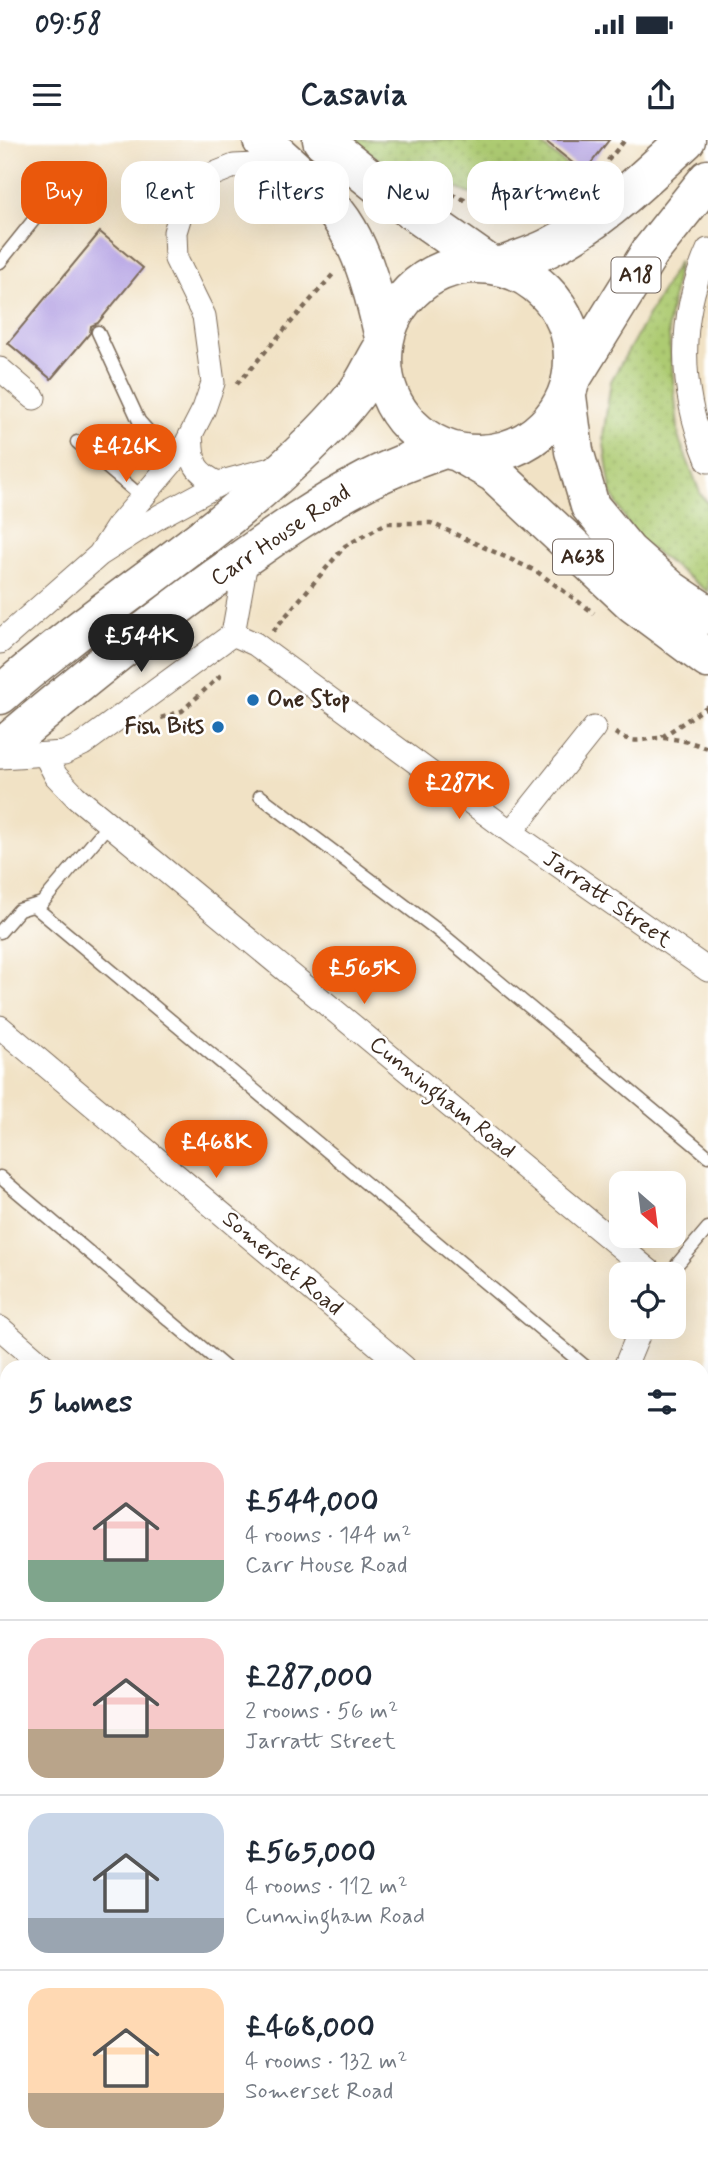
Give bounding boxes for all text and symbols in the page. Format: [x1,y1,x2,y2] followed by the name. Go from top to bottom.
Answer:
[35,8,102,42] text: 09:58
[300,74,408,116] text: Casavia
[28,76,66,114] icon: menu
[642,76,680,114] icon: share
[21,161,107,224] chip: Buy
[121,161,220,224] chip: Rent
[234,161,349,224] chip: Filters
[363,161,453,224] chip: New
[467,161,624,224] chip: Apartment
[612,258,660,292] road number: A18
[77,424,175,484] pin: £426K
[92,432,160,462] text: £426K
[205,478,357,594] street label: Carr House Road
[553,540,613,574] road number: A638
[92,615,190,674] pin: £544K
[104,622,178,652] text: £544K
[267,685,350,715] place label: One Stop
[245,692,261,708] marker: One Stop
[124,712,204,742] place label: Fish Bits
[210,719,226,735] marker: Fish Bits
[410,762,508,821] pin: £287K
[424,769,494,799] text: £287K
[537,844,678,956] street label: Jarratt Street
[315,946,413,1006] pin: £565K
[328,954,400,984] text: £565K
[361,1030,521,1168] street label: Cunningham Road
[167,1121,265,1180] pin: £468K
[181,1128,251,1158] text: £468K
[609,1171,686,1248] north arrow
[609,1171,686,1339] map controls
[216,1205,348,1323] street label: Somerset Road
[609,1262,686,1339] button: locate
[28,1383,133,1422] text: 5 homes
[643,1383,681,1421] icon: filters
[245,1482,378,1521] text: £544,000
[84,1490,168,1574] icon: home
[245,1521,412,1551] text: 4 rooms · 144 m²
[245,1551,408,1581] text: Carr House Road
[245,1658,372,1697] text: £287,000
[84,1666,168,1750] icon: home
[245,1697,398,1727] text: 2 rooms · 56 m²
[245,1727,396,1757] text: Jarratt Street
[245,1833,376,1872] text: £565,000
[84,1841,168,1925] icon: home
[245,1872,408,1902] text: 4 rooms · 112 m²
[245,1902,425,1932] text: Cunningham Road
[245,2008,375,2047] text: £468,000
[84,2016,168,2100] icon: home
[245,2047,407,2077] text: 4 rooms · 132 m²
[245,2077,393,2107] text: Somerset Road

